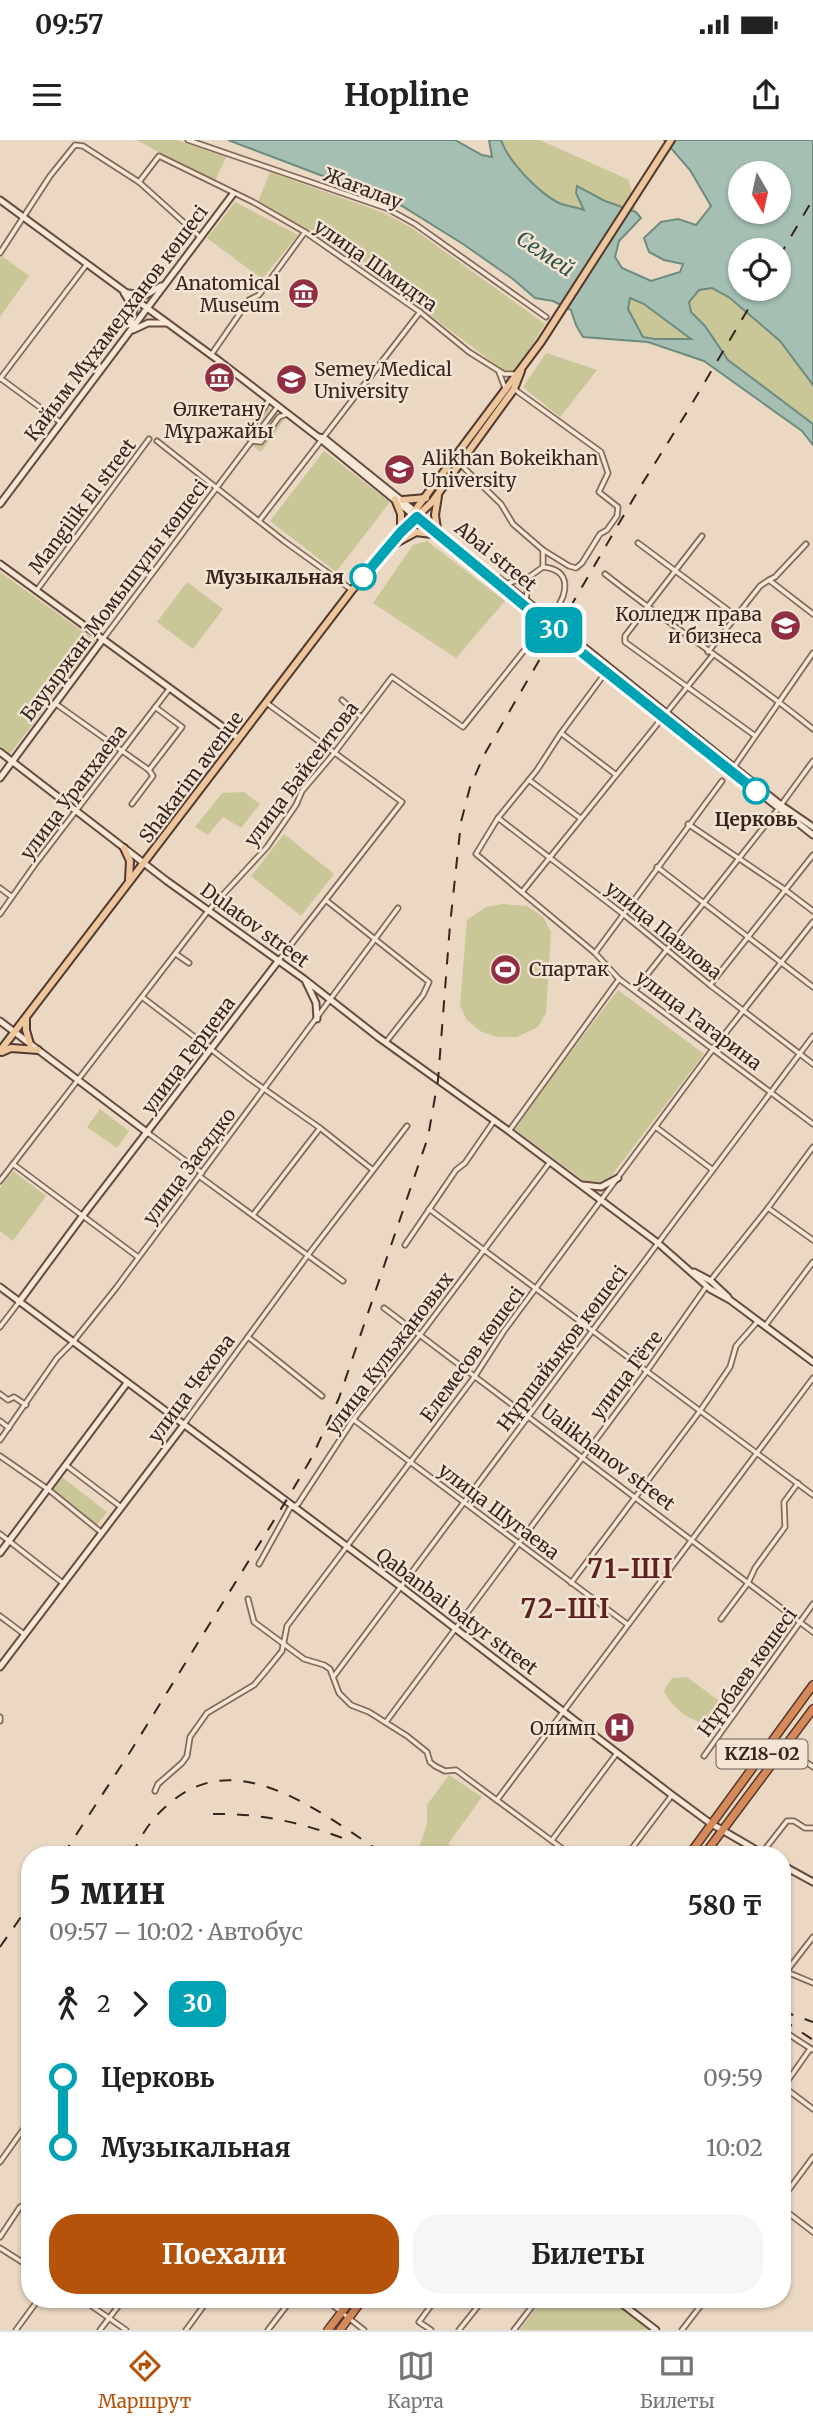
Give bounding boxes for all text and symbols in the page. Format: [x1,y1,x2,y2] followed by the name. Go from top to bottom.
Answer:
[35,8,104,41] text: 09:57
[344,75,469,115] text: Hopline
[28,76,66,114] icon: menu
[747,76,785,114] icon: share
[728,161,791,224] north arrow
[728,161,791,301] map controls
[320,162,406,214] street label: Жағалау
[19,200,213,446] street label: Қайым Мұхамедханов көшесі
[310,214,442,316] street label: улица Шмидта
[511,224,579,283] water label: Семей
[728,238,791,301] button: locate
[174,271,280,317] place label: Anatomical Museum
[286,277,320,311] museum icon: Anatomical Museum
[314,357,452,403] place label: Semey Medical University
[202,361,236,395] museum icon: Өлкетану Мұражайы
[274,363,308,397] school or university icon: Semey Medical University
[164,397,274,443] place label: Өлкетану Мұражайы
[23,433,141,578] street label: Mangilik El street
[421,446,599,492] place label: Alikhan Bokeikhan University
[382,452,416,486] school or university icon: Alikhan Bokeikhan University
[15,474,213,726] street label: Бауыржан Момышұлы көшесі
[449,515,542,597] street label: Abai street
[350,564,376,590] marker: Музыкальная
[205,565,344,589] place label: Музыкальная
[615,602,762,648] place label: Колледж права и бизнеса
[522,607,586,653] line badge: 30
[768,608,802,642] school or university icon: Колледж права и бизнеса
[539,614,569,645] text: 30
[239,697,363,851] street label: улица Байсеитова
[134,706,248,848] street label: Shakarim avenue
[14,720,132,864] street label: улица Уранхаева
[743,778,769,804] marker: Церковь
[715,807,797,831] place label: Церковь
[601,876,727,984] street label: улица Павлова
[196,878,314,973] street label: Dulatov street
[489,952,523,986] sports icon: Спартак
[529,957,609,981] place label: Спартак
[631,965,767,1075] street label: улица Гагарина
[136,992,240,1118] street label: улица Герцена
[137,1103,241,1229] street label: улица Засядко
[492,1260,632,1436] street label: Нұршайықов көшесі
[320,1266,458,1439] street label: улица Кульжановых
[415,1282,529,1426] street label: Елемесов көшесі
[585,1326,667,1424] street label: улица Гёте
[142,1329,240,1447] street label: улица Чехова
[536,1399,680,1516] street label: Ualikhanov street
[434,1458,564,1564] street label: улица Шугаева
[371,1542,543,1680] street label: Qabanbai batyr street
[587,1552,675,1585] district label: 71-ШІ
[520,1592,612,1625] district label: 72-ШІ
[692,1603,802,1741] street label: Нұрбаев көшесі
[602,1711,636,1745] hospital icon: Олимп
[530,1716,596,1740] place label: Олимп
[716,1740,808,1769] road number: KZ18-02
[49,1867,166,1914] text: 5 мин
[688,1889,763,1922] text: 580 ₸
[49,1917,303,1946] text: 09:57 – 10:02 · Автобус
[49,1985,87,2023] icon: walk
[121,1985,159,2023] icon: forward
[183,1988,212,2019] text: 30
[97,1989,111,2018] text: 2
[101,2061,215,2094] text: Церковь
[703,2063,763,2092] text: 09:59
[101,2131,291,2164] text: Музыкальная
[706,2133,763,2162] text: 10:02
[49,2214,399,2294] button: Поехали
[413,2214,763,2294] button: Билеты
[98,2347,191,2413] tab: Маршрут
[387,2347,444,2413] tab: Карта
[640,2347,715,2413] tab: Билеты

